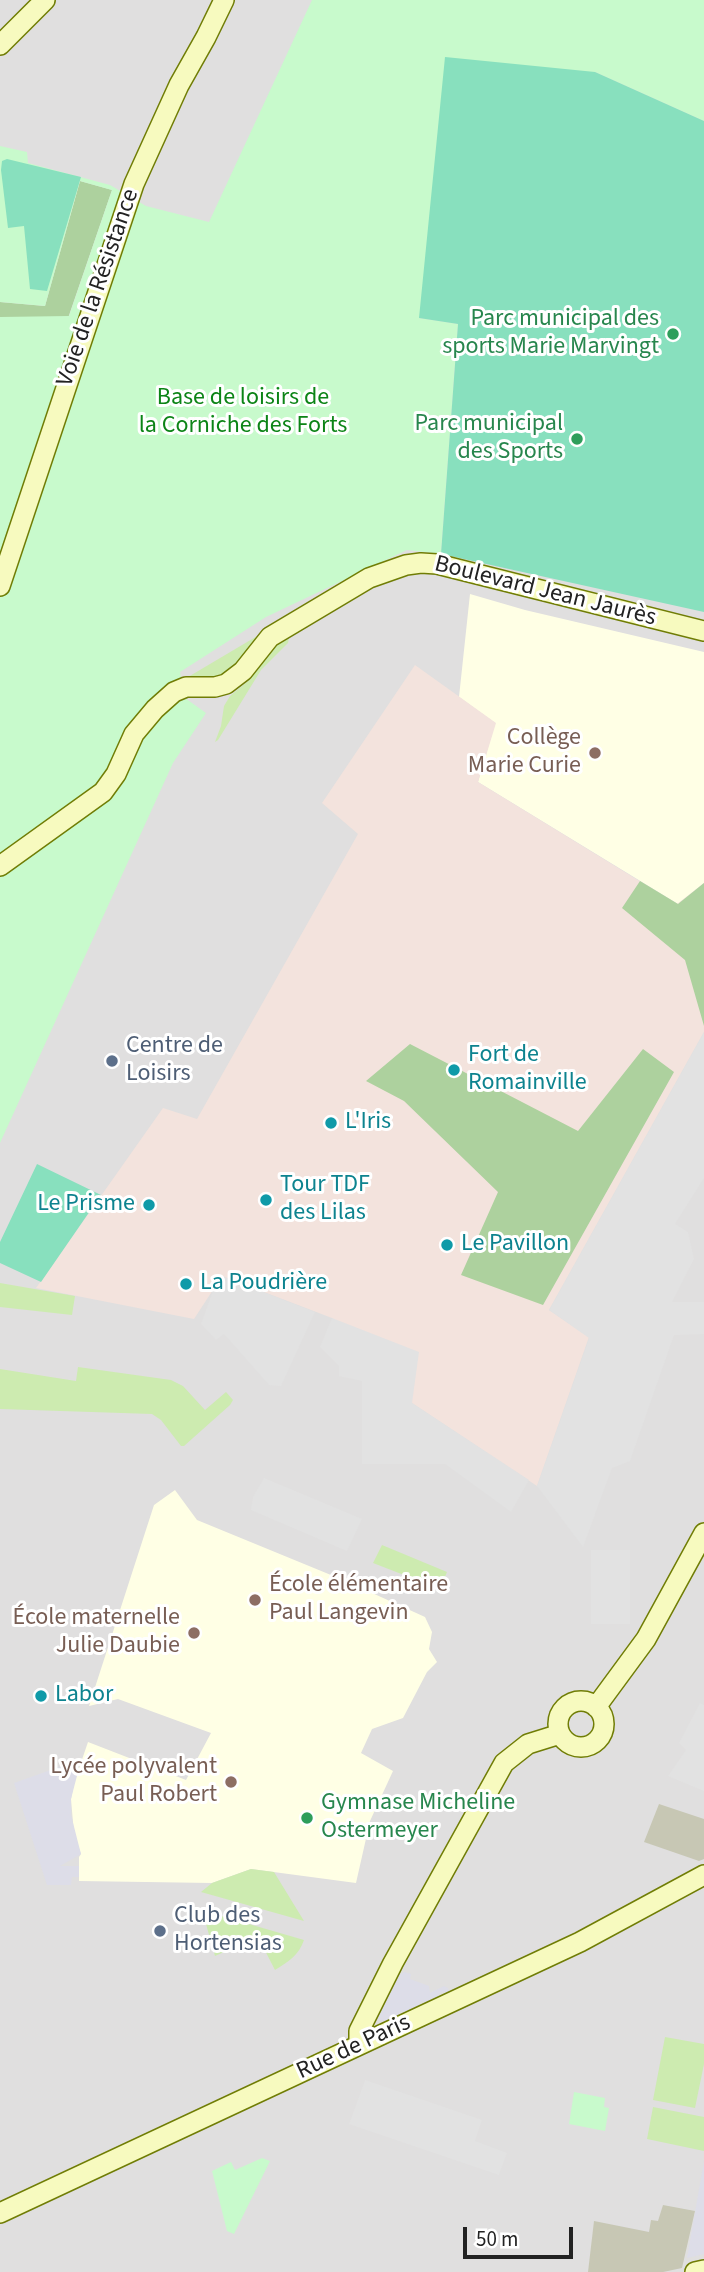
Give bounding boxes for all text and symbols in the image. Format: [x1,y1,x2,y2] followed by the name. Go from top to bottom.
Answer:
[52,186,146,390] street label: Voie de la Résistance
[442,306,659,362] place label: Parc municipal des sports Marie Marvingt
[665,326,681,342] marker: Parc municipal des sports Marie Marvingt
[139,385,347,441] park label: Base de loisirs de la Corniche des Forts
[414,411,563,467] place label: Parc municipal des Sports
[569,431,585,447] marker: Parc municipal des Sports
[431,551,659,633] street label: Boulevard Jean Jaurès
[468,725,581,781] place label: Collège Marie Curie
[587,745,603,761] marker: Collège Marie Curie
[126,1033,223,1089] place label: Centre de Loisirs
[468,1042,587,1098] place label: Fort de Romainville
[104,1053,120,1069] marker: Centre de Loisirs
[446,1062,462,1078] marker: Fort de Romainville
[345,1109,391,1137] place label: L'Iris
[323,1115,339,1131] marker: L'Iris
[280,1172,370,1228] place label: Tour TDF des Lilas
[37,1191,135,1219] place label: Le Prisme
[258,1192,274,1208] marker: Tour TDF des Lilas
[141,1197,157,1213] marker: Le Prisme
[461,1231,569,1259] place label: Le Pavillon
[439,1237,455,1253] marker: Le Pavillon
[200,1270,327,1298] place label: La Poudrière
[178,1276,194,1292] marker: La Poudrière
[269,1572,448,1628] place label: École élémentaire Paul Langevin
[247,1592,263,1608] marker: École élémentaire Paul Langevin
[12,1605,180,1661] place label: École maternelle Julie Daubie
[186,1625,202,1641] marker: École maternelle Julie Daubie
[55,1682,113,1710] place label: Labor
[33,1688,49,1704] marker: Labor
[50,1754,217,1810] place label: Lycée polyvalent Paul Robert
[223,1774,239,1790] marker: Lycée polyvalent Paul Robert
[321,1790,515,1846] place label: Gymnase Micheline Ostermeyer
[299,1810,315,1826] marker: Gymnase Micheline Ostermeyer
[174,1903,282,1959] place label: Club des Hortensias
[152,1923,168,1939] marker: Club des Hortensias
[292,2009,416,2087] street label: Rue de Paris
[466,2212,576,2256] scale bar
[476,2224,518,2254] text: 50 m

